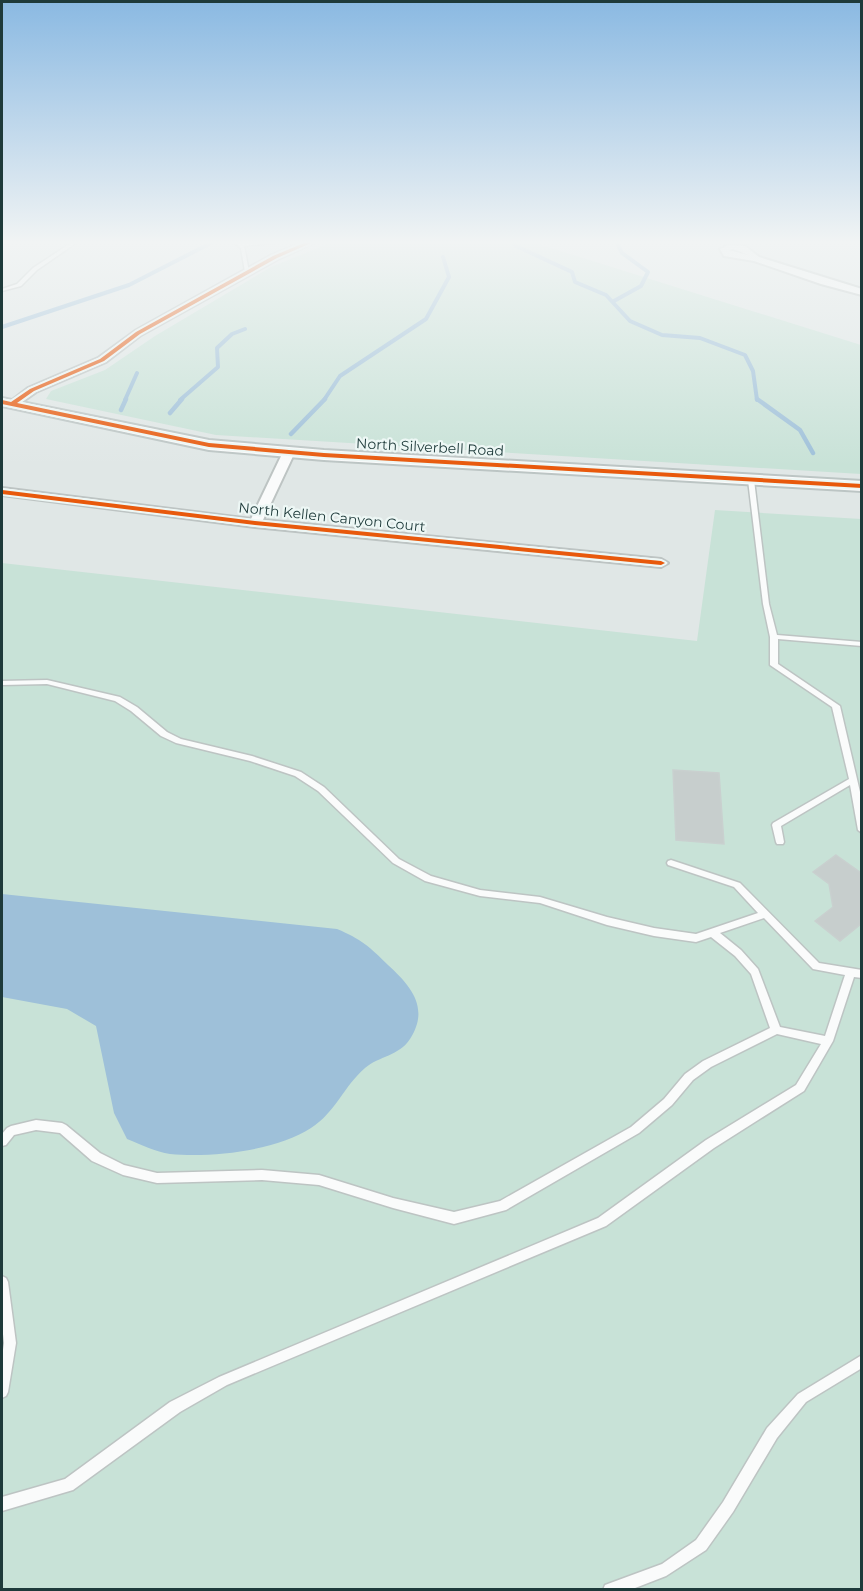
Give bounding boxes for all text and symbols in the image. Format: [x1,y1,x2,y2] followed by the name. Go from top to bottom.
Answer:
[356,434,504,460] street label: North Silverbell Road
[238,498,427,536] street label: North Kellen Canyon Court

